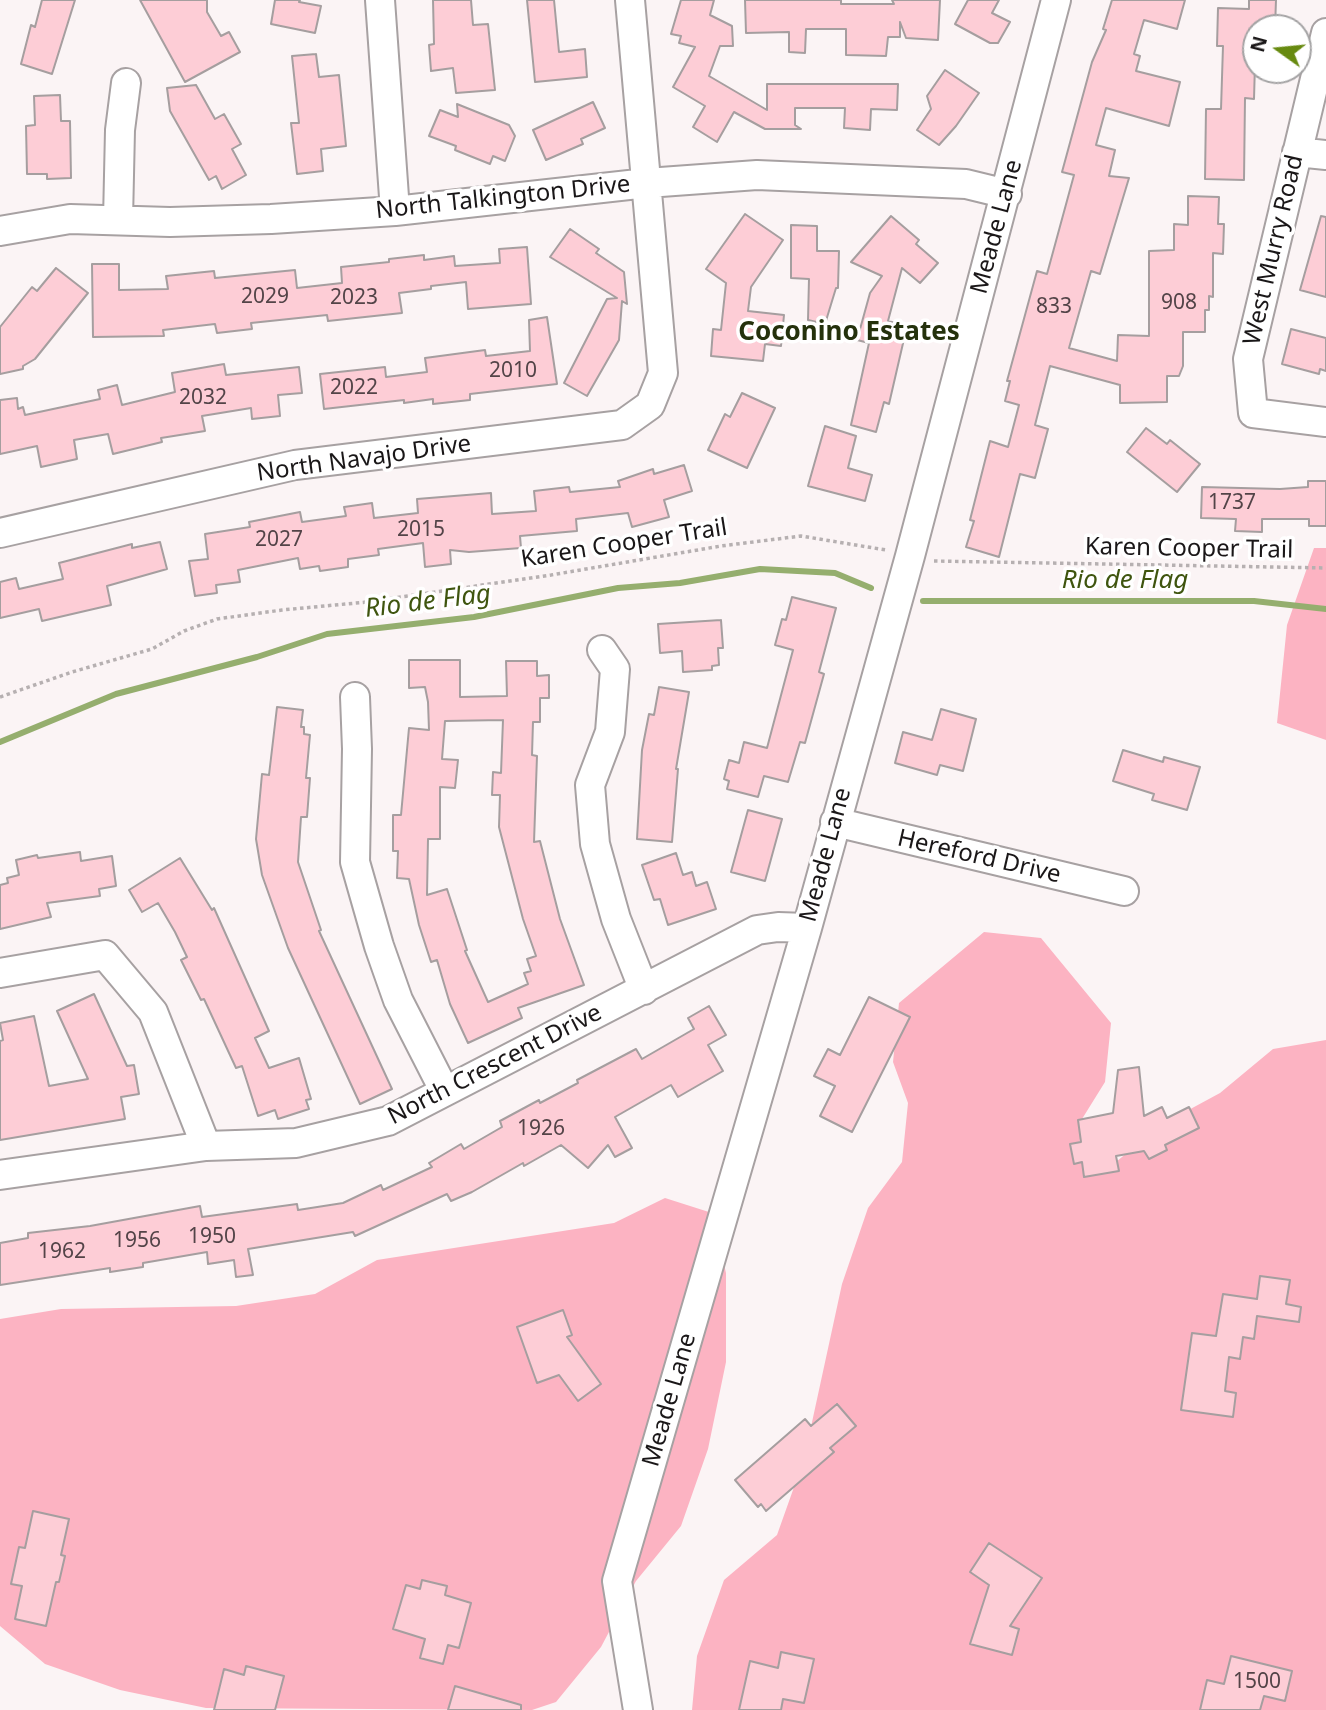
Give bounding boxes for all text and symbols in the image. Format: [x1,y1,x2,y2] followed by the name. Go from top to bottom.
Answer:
[1242,14,1312,84] north arrow
[1244,33,1273,55] text: N
[1238,152,1310,348] street label: West Murry Road
[965,157,1029,297] street label: Meade Lane
[374,170,632,226] street label: North Talkington Drive
[241,284,289,310] house number: 2029
[330,285,378,311] house number: 2023
[1161,290,1197,316] house number: 908
[1036,294,1072,320] house number: 833
[738,317,960,349] district label: Coconino Estates
[489,358,537,384] house number: 2010
[330,375,378,401] house number: 2022
[179,385,227,411] house number: 2032
[255,430,473,488] street label: North Navajo Drive
[1208,490,1256,516] house number: 1737
[519,513,729,575] street label: Karen Cooper Trail
[397,517,445,543] house number: 2015
[255,527,303,553] house number: 2027
[1085,533,1293,565] street label: Karen Cooper Trail
[1062,565,1188,597] water label: Rio de Flag
[363,579,493,625] water label: Rio de Flag
[794,785,858,925] street label: Meade Lane
[894,824,1064,890] street label: Hereford Drive
[383,999,607,1131] street label: North Crescent Drive
[517,1116,565,1142] house number: 1926
[188,1224,236,1250] house number: 1950
[113,1228,161,1254] house number: 1956
[38,1239,86,1265] house number: 1962
[637,1330,703,1470] street label: Meade Lane
[1233,1669,1281,1695] house number: 1500

